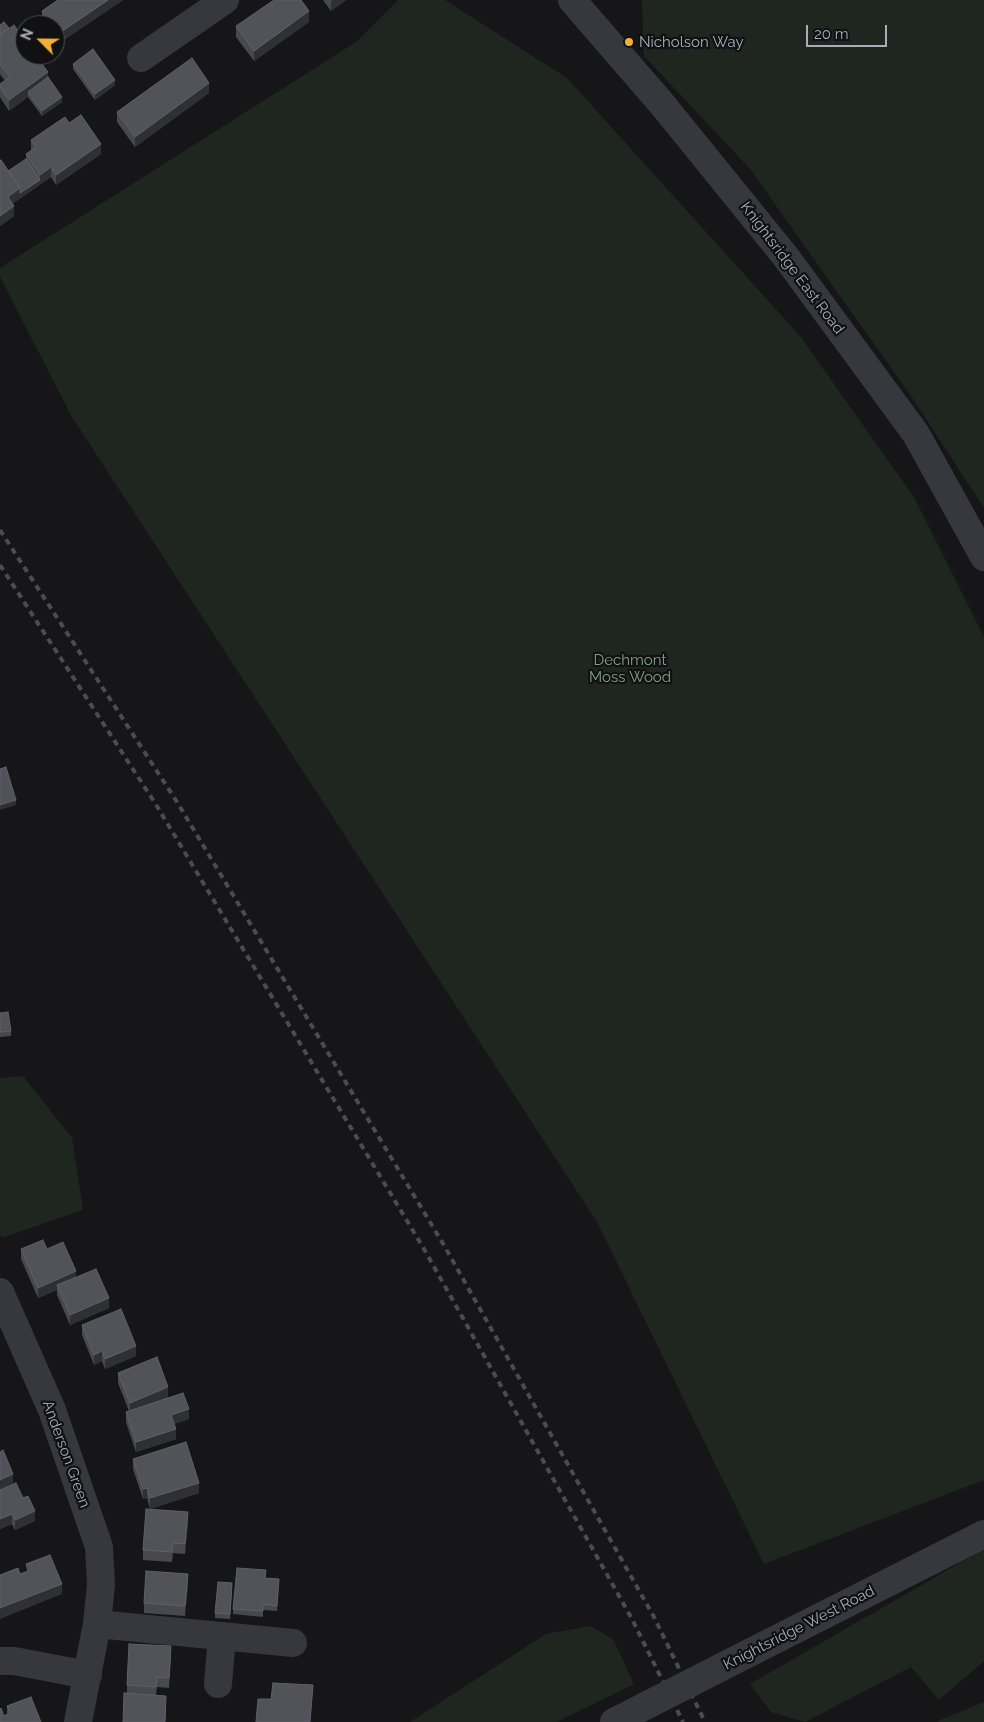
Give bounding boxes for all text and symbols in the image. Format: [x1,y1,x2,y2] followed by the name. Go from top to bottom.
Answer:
[15,15,65,65] north arrow
[809,15,890,47] scale bar
[814,25,849,43] text: 20 m
[18,26,37,43] text: N
[639,33,744,51] place label: Nicholson Way
[623,36,635,48] marker: Nicholson Way
[736,198,848,338] street label: Knightsridge East Road
[589,651,671,686] park label: Dechmont Moss Wood
[38,1398,94,1510] street label: Anderson Green
[720,1582,878,1674] street label: Knightsridge West Road

